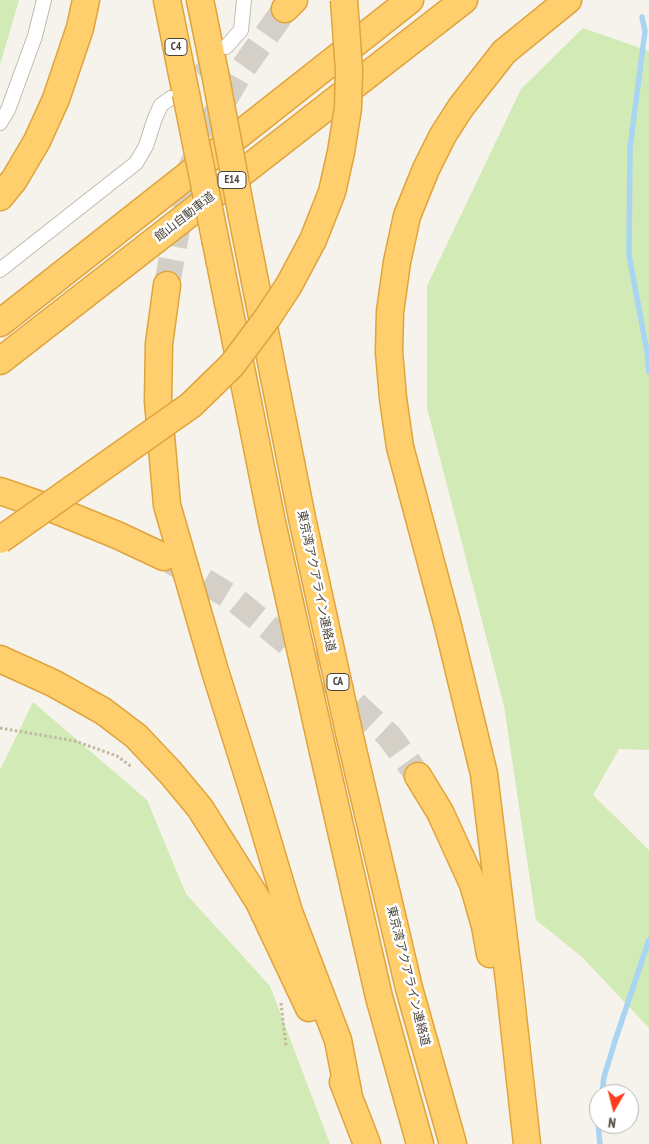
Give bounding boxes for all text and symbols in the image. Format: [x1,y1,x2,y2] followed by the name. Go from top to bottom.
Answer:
[165,38,187,56] road number: C4
[218,172,246,188] road number: E14
[152,189,218,245] street label: 館山自動車道
[294,509,338,653] street label: 東京湾アクアライン連絡道
[327,674,349,690] road number: CA
[384,904,432,1048] street label: 東京湾アクアライン連絡道
[589,1084,639,1134] north arrow
[607,1113,617,1132] text: N

